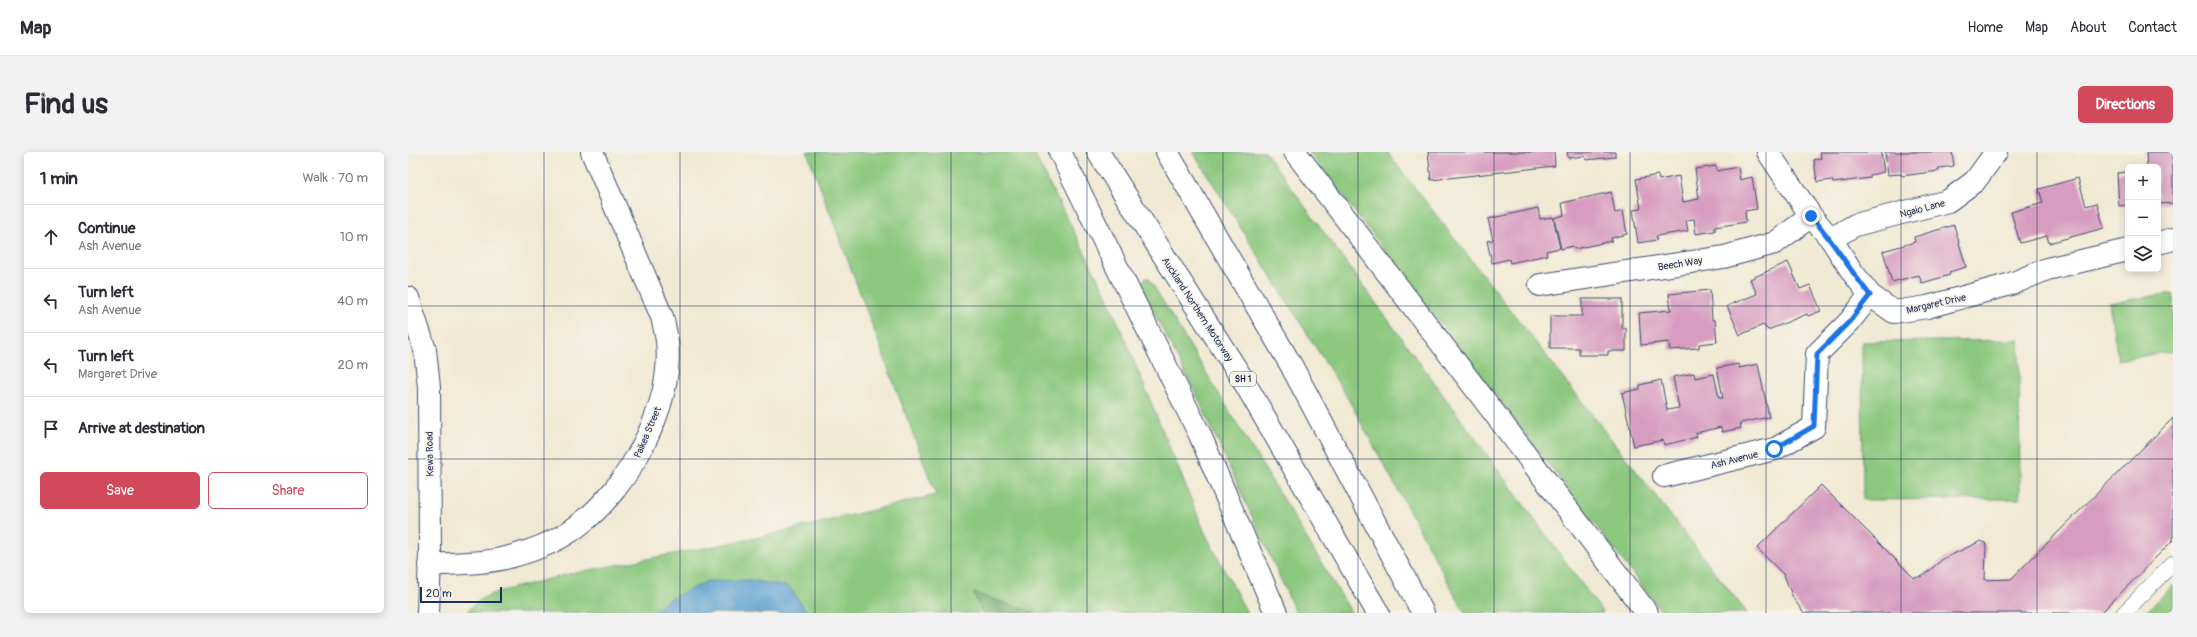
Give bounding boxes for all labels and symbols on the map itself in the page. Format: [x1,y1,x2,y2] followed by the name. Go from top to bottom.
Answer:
[1898,197,1946,221] street label: Ngaio Lane
[1802,207,1820,225] route end
[1657,254,1704,273] street label: Beech Way
[1159,255,1236,364] street label: Auckland Northern Motorway
[1905,291,1967,317] street label: Margaret Drive
[1230,372,1256,386] road number: SH 1
[632,404,664,460] street label: Paikea Street
[424,431,436,477] street label: Kewa Road
[1765,440,1783,458] route start
[1709,448,1759,472] street label: Ash Avenue
[420,585,502,604] scale bar

